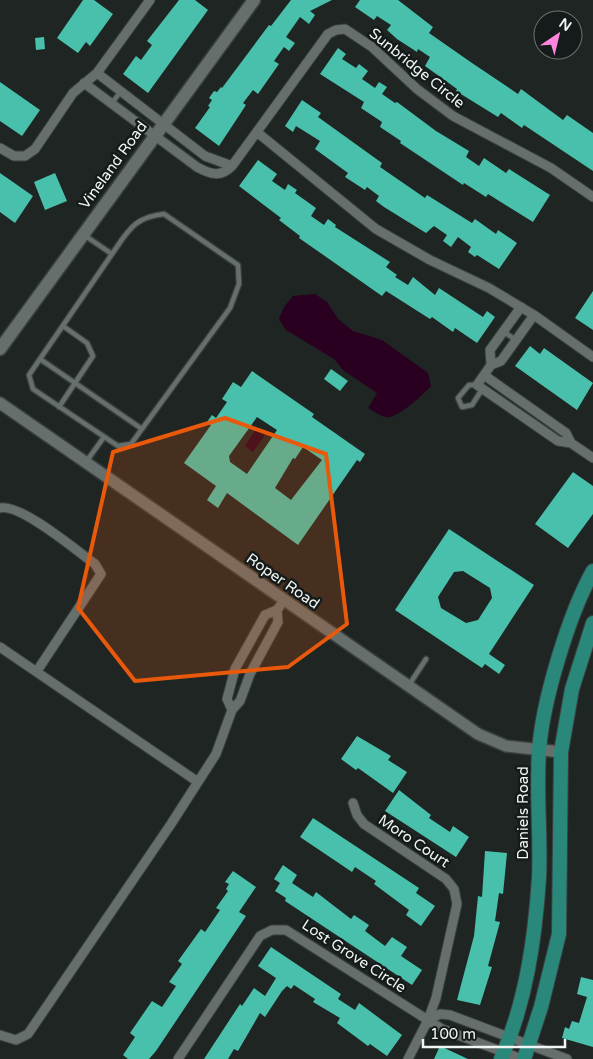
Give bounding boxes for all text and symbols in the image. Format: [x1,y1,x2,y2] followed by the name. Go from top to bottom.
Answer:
[533,10,583,60] north arrow
[556,15,575,35] text: N
[366,24,468,112] street label: Sunbridge Circle
[75,118,151,212] street label: Vineland Road
[243,549,323,613] street label: Roper Road
[514,766,532,860] street label: Daniels Road
[375,811,453,871] street label: Moro Court
[299,916,409,996] street label: Lost Grove Circle
[423,1016,566,1048] scale bar
[430,1025,476,1043] text: 100 m

